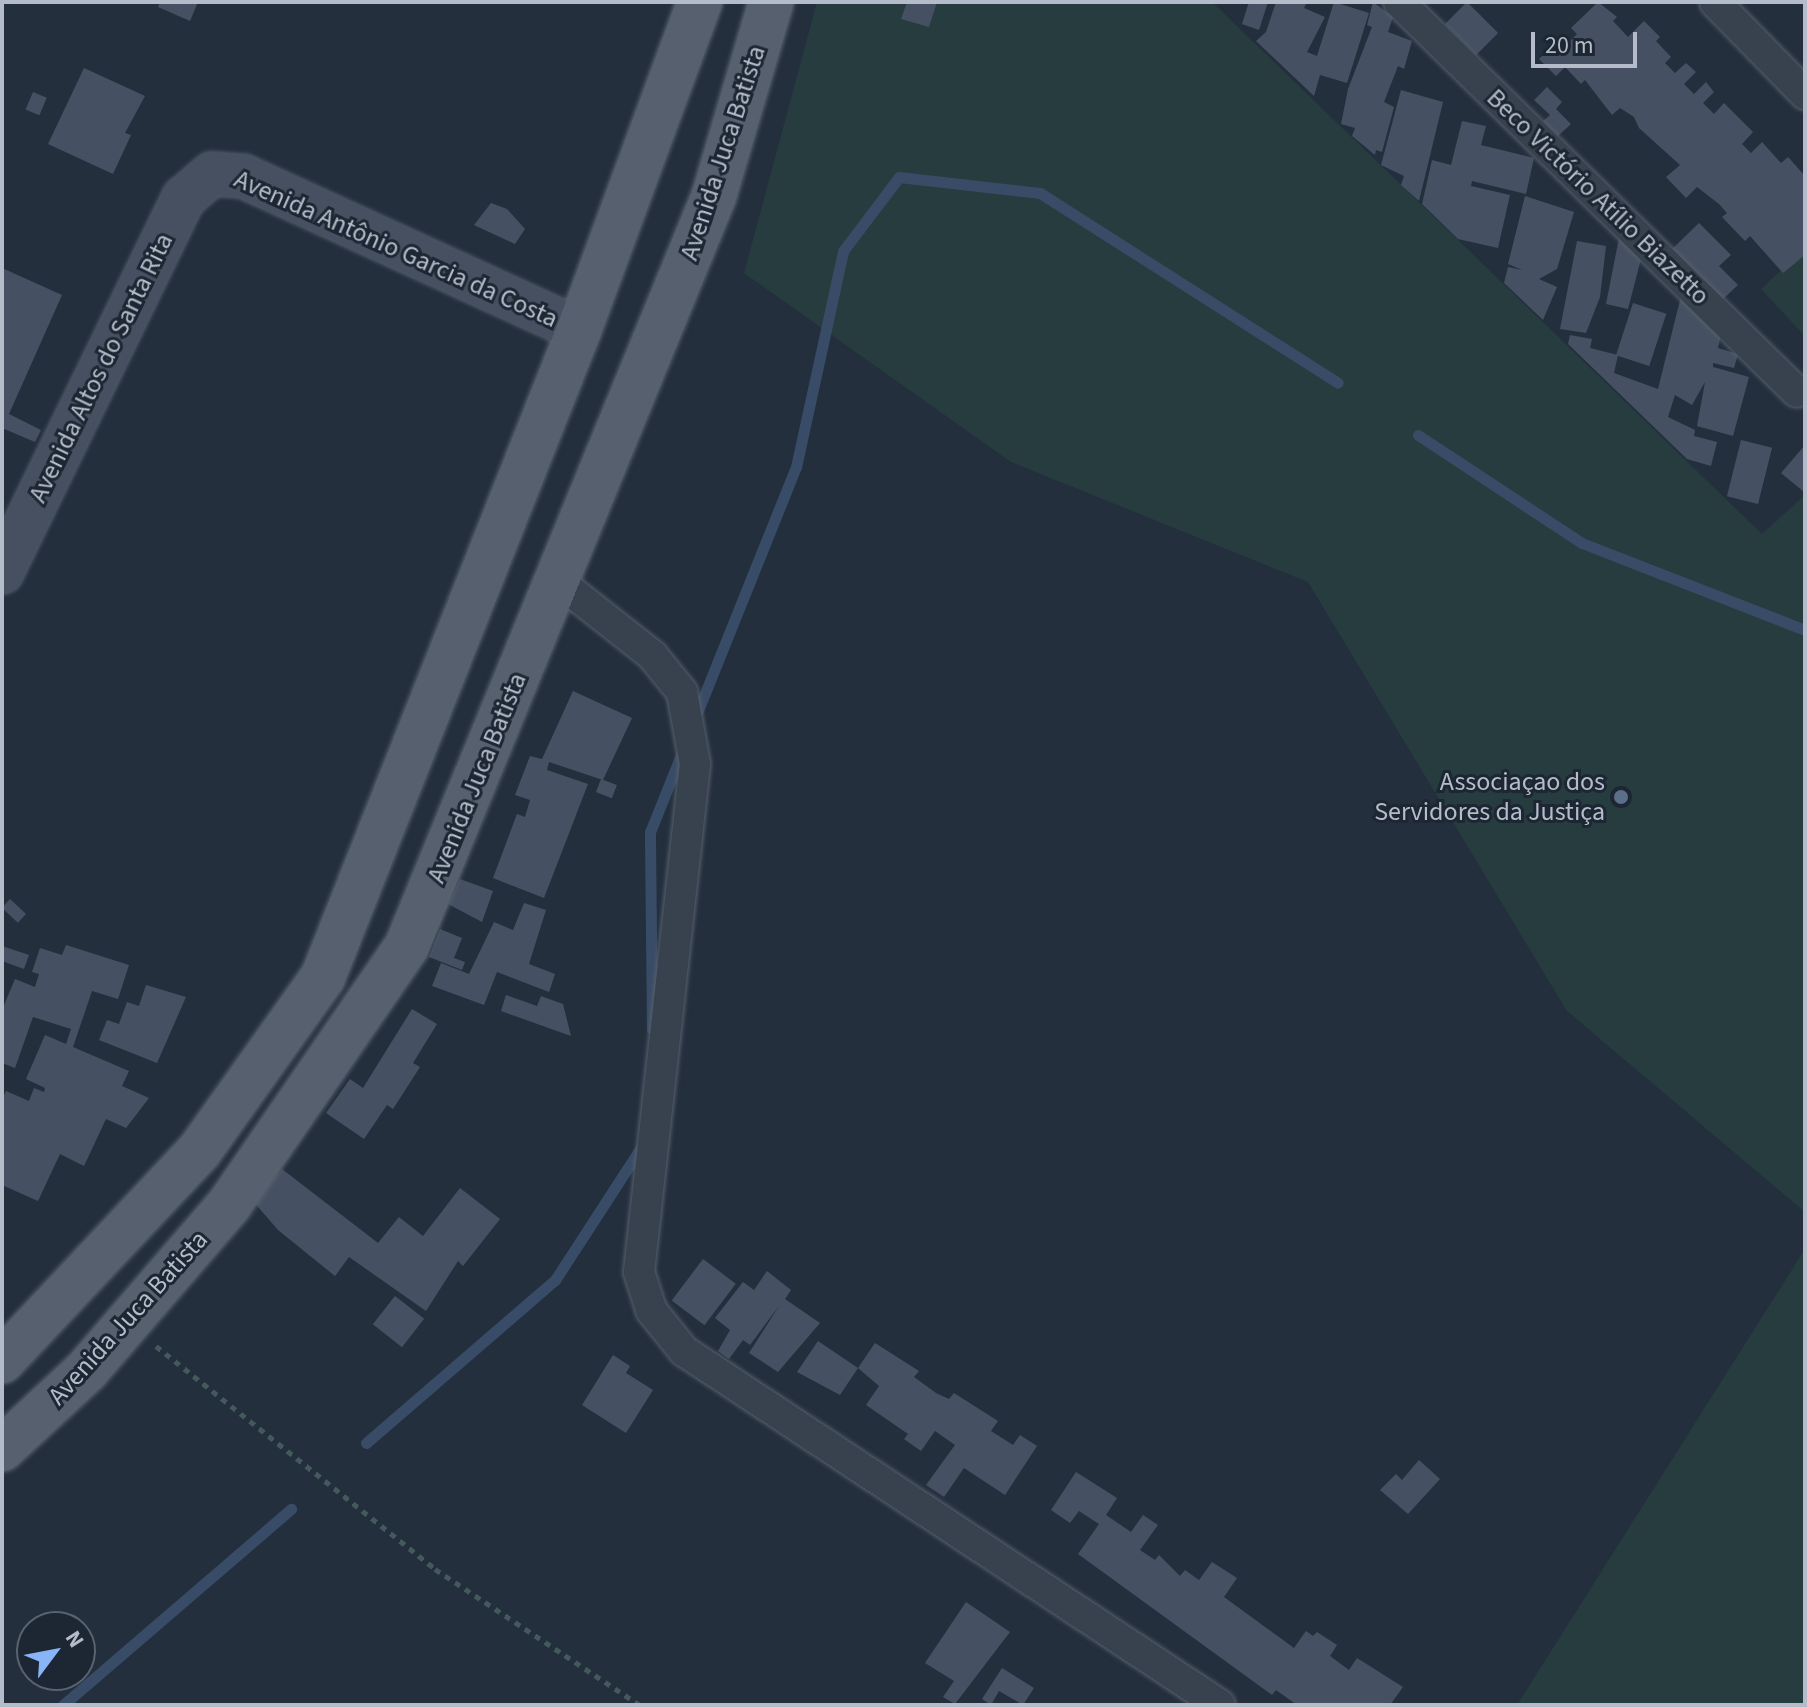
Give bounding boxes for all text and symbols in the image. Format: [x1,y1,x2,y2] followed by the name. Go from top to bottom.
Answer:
[1535,16,1641,66] scale bar
[1545,28,1594,63] text: 20 m
[674,42,772,264] street label: Avenida Juca Batista
[1480,82,1716,312] street label: Beco Victório Atílio Biazetto
[229,163,563,335] street label: Avenida Antônio Garcia da Costa
[22,228,180,508] street label: Avenida Altos do Santa Rita
[421,668,533,888] street label: Avenida Juca Batista
[1374,766,1605,828] place label: Associaçao dos Servidores da Justiça
[1612,788,1630,806] marker: Associaçao dos Servidores da Justiça
[42,1224,214,1412] street label: Avenida Juca Batista
[16,1611,96,1691] north arrow
[57,1625,92,1654] text: N

